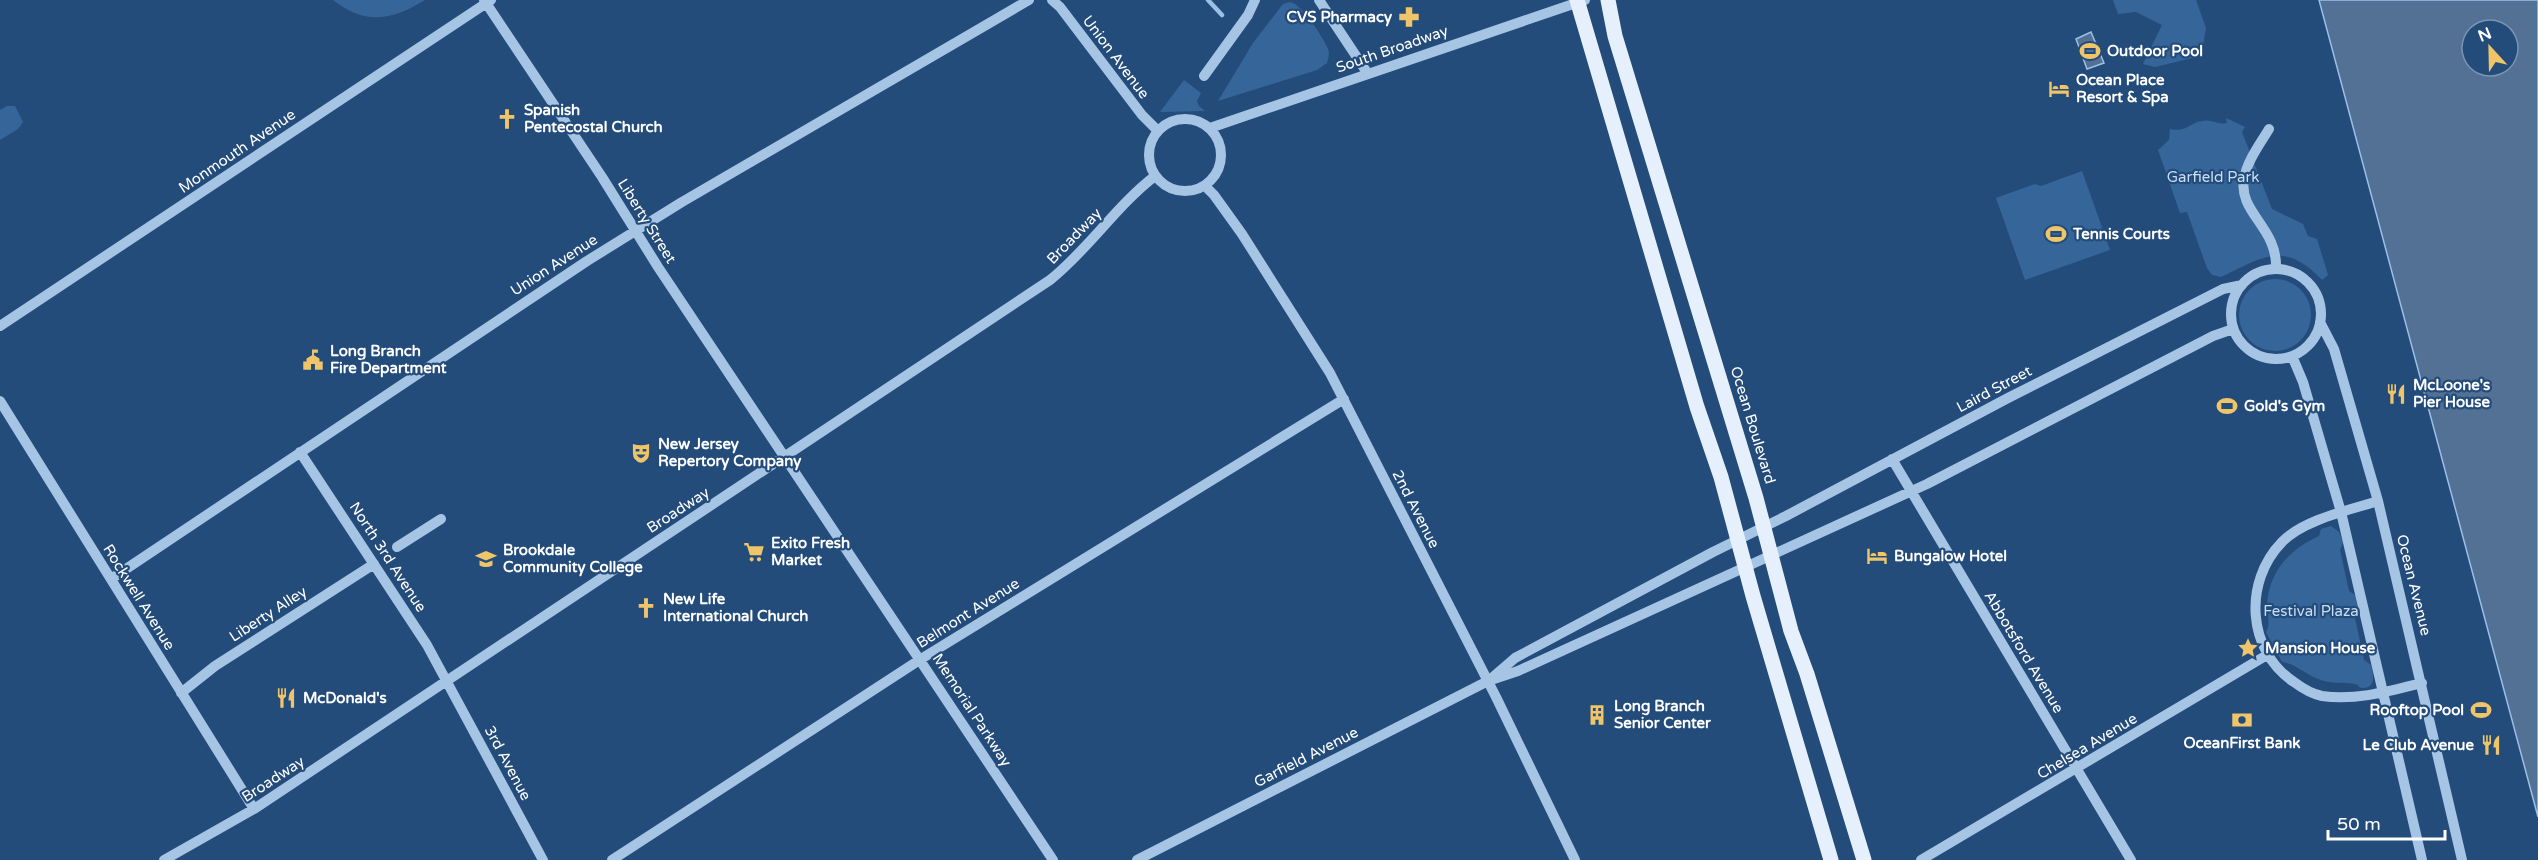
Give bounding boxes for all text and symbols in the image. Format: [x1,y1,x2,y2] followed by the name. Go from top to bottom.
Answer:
[1397,5,1421,29] pharmacy icon: CVS Pharmacy
[1287,8,1392,27] place label: CVS Pharmacy
[1079,12,1153,102] street label: Union Avenue
[2460,18,2520,78] north arrow
[1334,21,1450,77] street label: South Broadway
[2475,23,2494,47] text: N
[2078,39,2102,63] sports icon: Outdoor Pool
[2107,42,2203,60] place label: Outdoor Pool
[2076,71,2169,107] place label: Ocean Place Resort & Spa
[2047,77,2071,101] hotel icon: Ocean Place Resort & Spa
[524,101,663,136] place label: Spanish Pentecostal Church
[175,105,299,197] street label: Monmouth Avenue
[495,107,519,131] church icon: Spanish Pentecostal Church
[2167,168,2259,186] park label: Garfield Park
[614,175,680,267] street label: Liberty Street
[1043,204,1105,268] street label: Broadway
[2044,222,2068,246] sports icon: Tennis Courts
[2072,225,2170,243] place label: Tennis Courts
[507,230,601,300] street label: Union Avenue
[330,342,447,378] place label: Long Branch Fire Department
[301,348,325,372] public building icon: Long Branch Fire Department
[1953,362,2035,416] street label: Laird Street
[1727,364,1779,486] street label: Ocean Boulevard
[2413,376,2490,411] place label: McLoone's Pier House
[2384,382,2408,406] restaurant icon: McLoone's Pier House
[2215,394,2239,418] sports icon: Gold's Gym
[2244,397,2325,416] place label: Gold's Gym
[658,435,801,471] place label: New Jersey Repertory Company
[629,441,653,465] theatre icon: New Jersey Repertory Company
[1389,467,1443,551] street label: 2nd Avenue
[643,483,713,537] street label: Broadway
[346,499,430,615] street label: North 3rd Avenue
[2393,533,2435,637] street label: Ocean Avenue
[771,534,850,569] place label: Exito Fresh Market
[742,540,766,564] supermarket icon: Exito Fresh Market
[99,541,179,653] street label: Rockwell Avenue
[503,541,643,577] place label: Brookdale Community College
[1865,544,1889,568] hotel icon: Bungalow Hotel
[474,547,498,571] school or university icon: Brookdale Community College
[1894,547,2007,566] place label: Bungalow Hotel
[913,574,1023,652] street label: Belmont Avenue
[226,582,310,646] street label: Liberty Alley
[1980,588,2068,716] street label: Abbotsford Avenue
[663,590,808,625] place label: New Life International Church
[634,596,658,620] church icon: New Life International Church
[2263,602,2359,620] park label: Festival Plaza
[2236,636,2260,660] place icon: Mansion House
[2265,639,2376,657] place label: Mansion House
[929,650,1015,770] street label: Memorial Parkway
[274,686,298,710] restaurant icon: McDonald's
[303,689,387,707] place label: McDonald's
[1614,697,1711,732] place label: Long Branch Senior Center
[2469,698,2493,722] sports icon: Rooftop Pool
[2370,701,2464,720] place label: Rooftop Pool
[1585,703,1609,727] building icon: Long Branch Senior Center
[2230,708,2254,732] bank icon: OceanFirst Bank
[2034,709,2140,783] street label: Chelsea Avenue
[481,723,535,803] street label: 3rd Avenue
[1251,723,1361,791] street label: Garfield Avenue
[2479,733,2503,757] restaurant icon: Le Club Avenue
[2183,734,2301,752] place label: OceanFirst Bank
[2363,736,2474,754] place label: Le Club Avenue
[238,752,308,806] street label: Broadway
[2328,803,2445,841] scale bar
[2337,813,2381,835] text: 50 m

